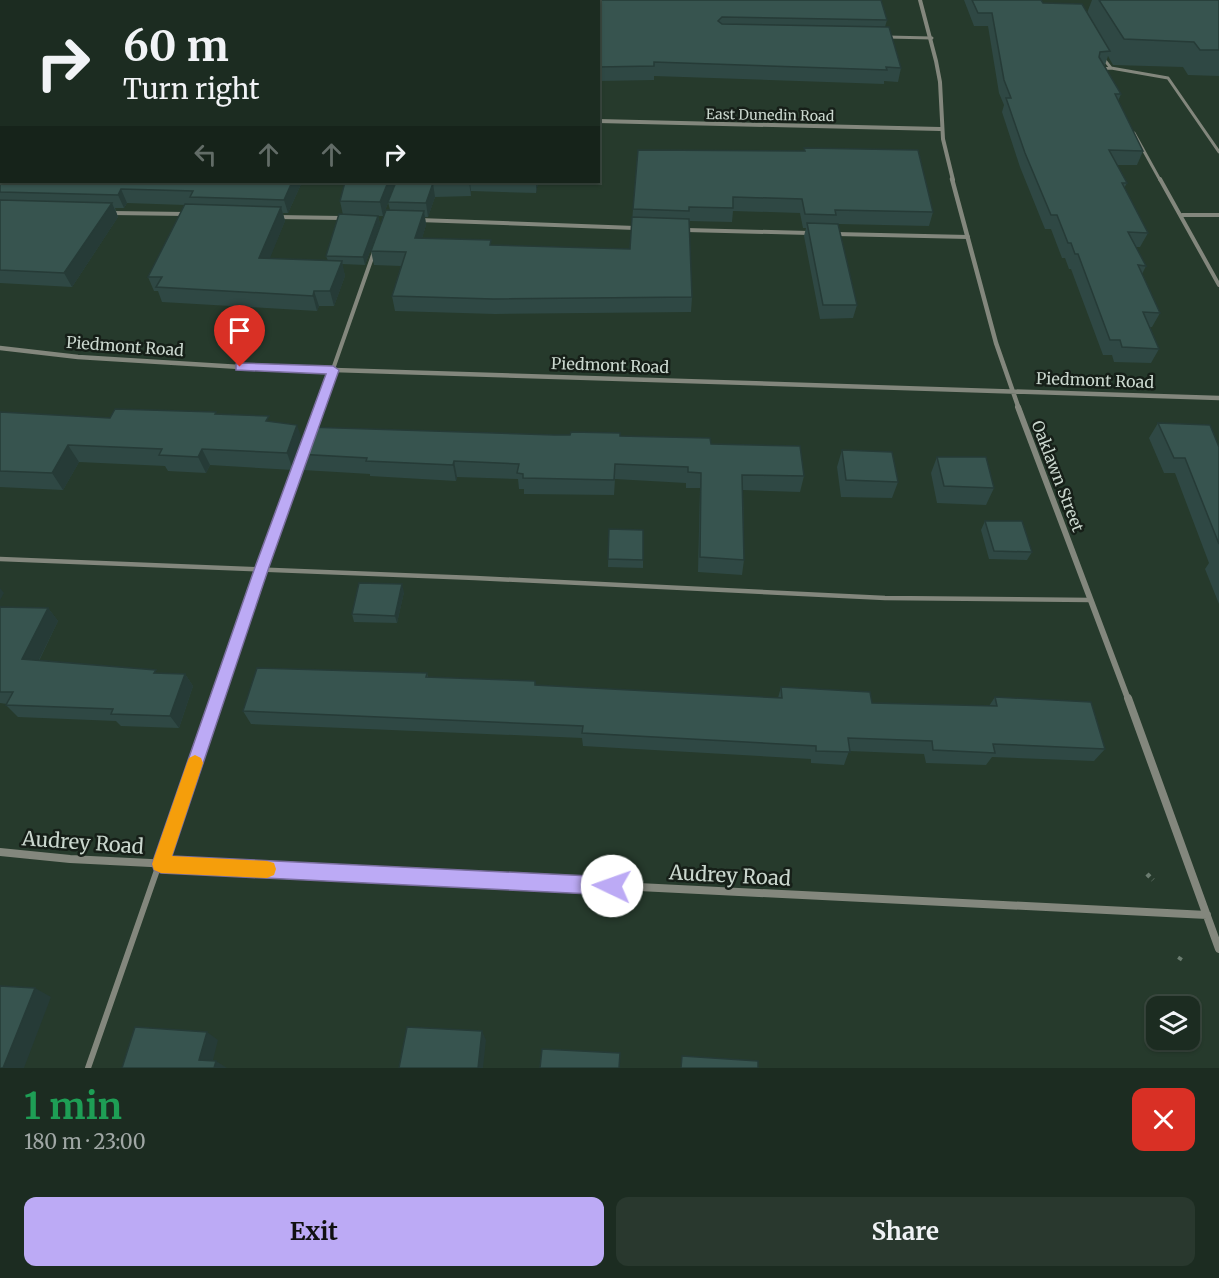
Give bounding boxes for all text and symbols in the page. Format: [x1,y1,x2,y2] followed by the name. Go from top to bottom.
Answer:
[123,20,229,72] text: 60 m
[24,24,102,102] icon: right
[123,72,260,106] text: Turn right
[706,105,835,125] street label: East Dunedin Road
[189,138,222,171] icon: left
[252,138,285,171] icon: ahead
[315,138,348,171] icon: ahead
[378,138,411,171] icon: right
[214,305,265,367] pin
[223,314,256,347] icon: arrive
[65,332,185,360] street label: Piedmont Road
[551,353,670,377] street label: Piedmont Road
[1036,368,1155,392] street label: Piedmont Road
[1028,417,1089,535] street label: Oaklawn Street
[20,825,145,859] street label: Audrey Road
[580,854,644,918] position arrow
[667,859,792,891] street label: Audrey Road
[1146,996,1200,1050] map controls
[1146,996,1200,1050] button: layers
[24,1084,122,1129] text: 1 min
[1132,1088,1195,1151] button: close
[24,1129,146,1154] text: 180 m · 23:00
[24,1197,604,1266] button: Exit
[616,1197,1195,1266] button: Share

